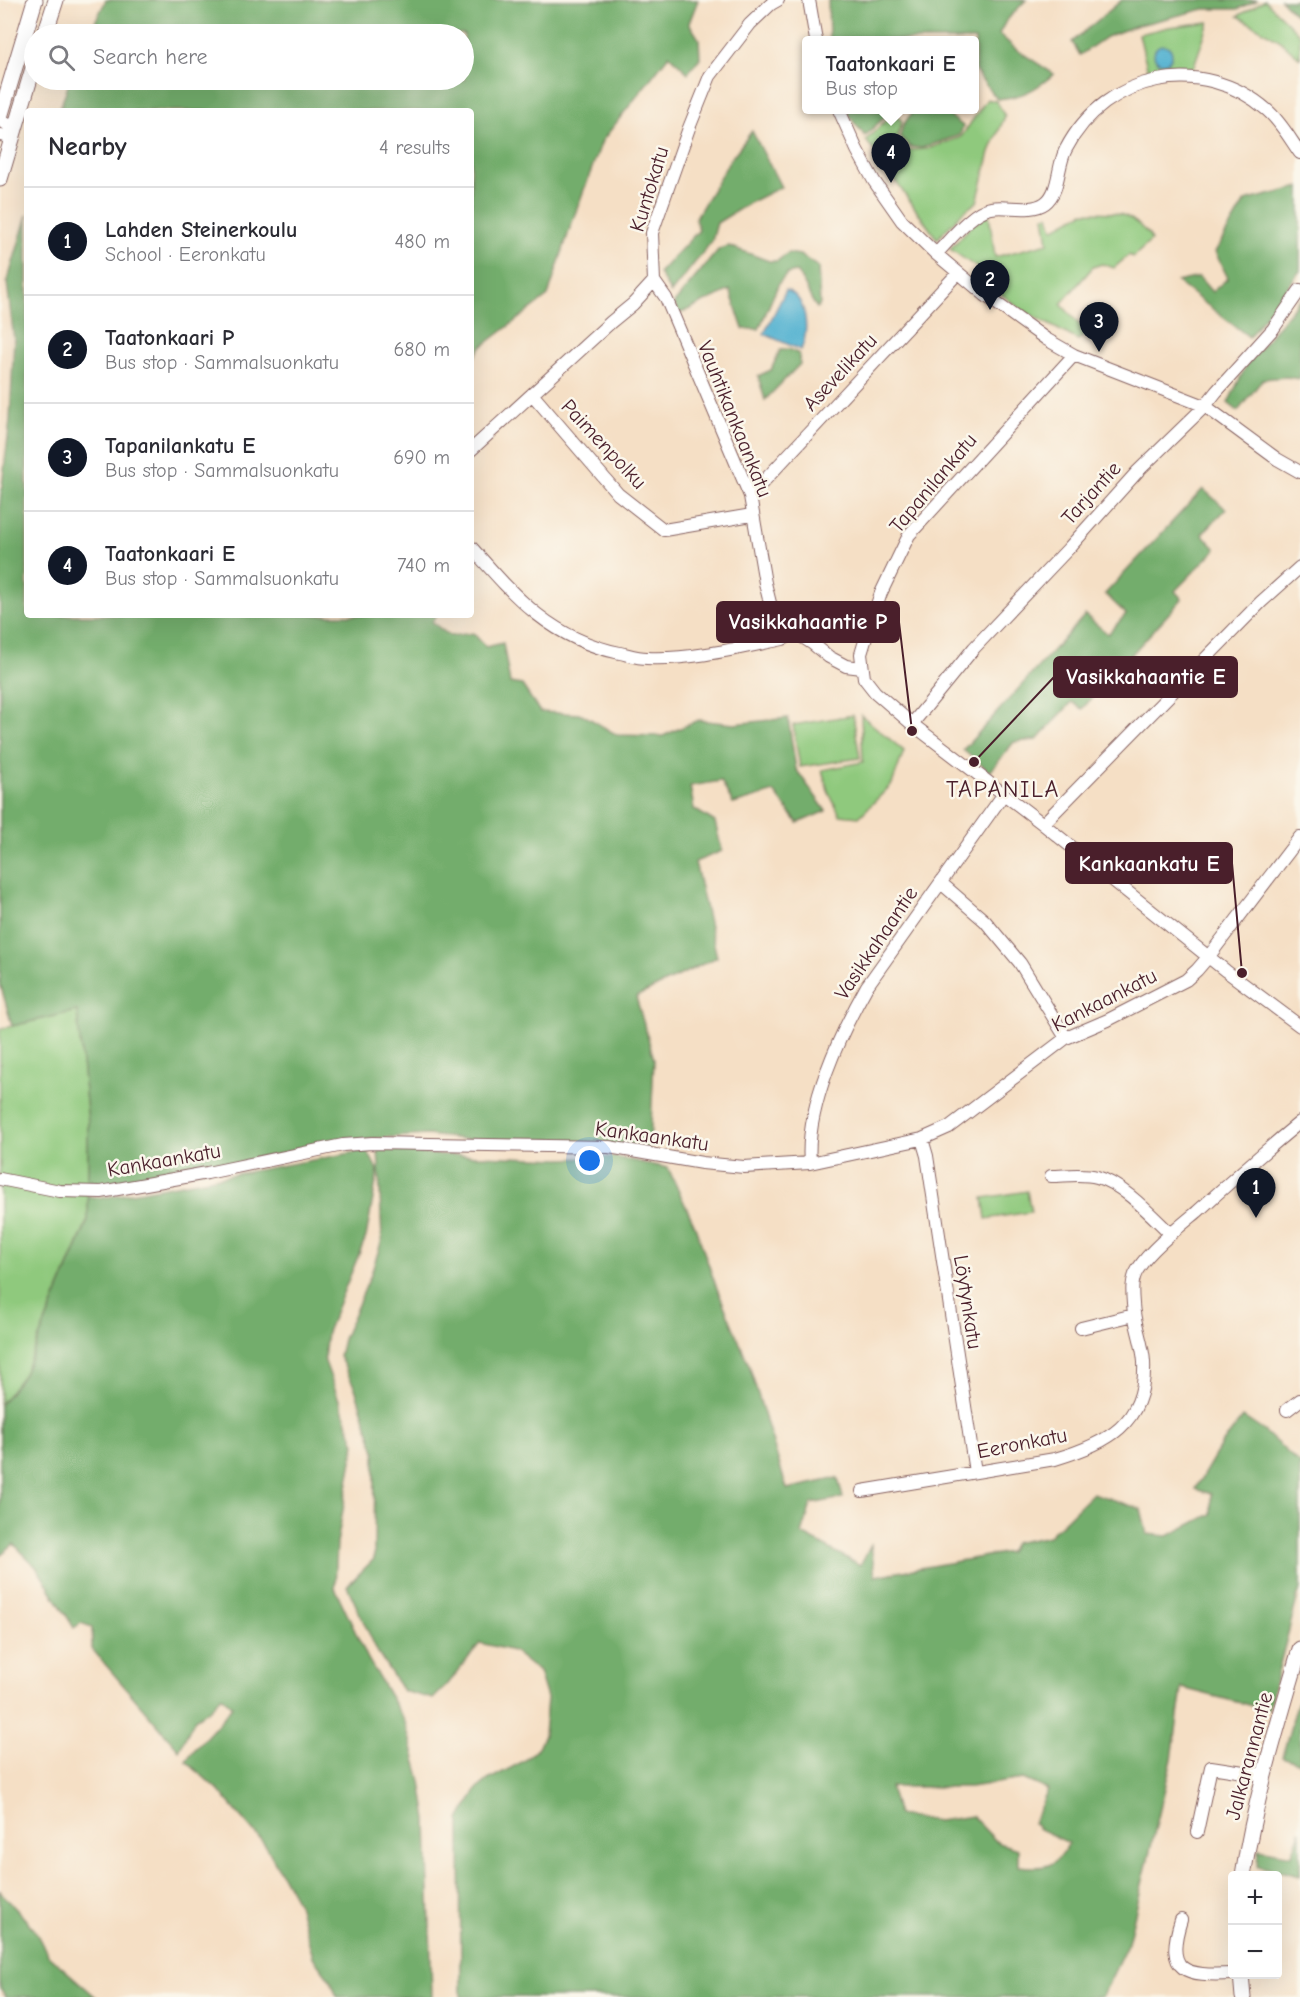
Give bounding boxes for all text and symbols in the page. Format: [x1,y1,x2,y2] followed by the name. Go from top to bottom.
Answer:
[24,24,474,90] search box
[802,36,979,114] popup
[45,41,78,74] icon: search
[93,44,208,70] text: Search here
[826,51,955,77] text: Taatonkaari E
[826,77,898,100] text: Bus stop
[48,132,127,162] text: Nearby
[872,134,910,183] pin: 4
[379,136,450,159] text: 4 results
[625,143,673,235] street label: Kuntokatu
[105,217,297,243] text: Lahden Steinerkoulu
[64,230,71,253] text: 1
[395,230,450,253] text: 480 m
[105,243,266,266] text: School · Eeronkatu
[970,260,1010,310] pin: 2
[1080,302,1118,352] pin: 3
[105,325,234,351] text: Taatonkaari P
[798,328,882,416] street label: Asevelikatu
[693,337,777,501] street label: Vauhtikankaankatu
[63,338,72,361] text: 2
[393,338,450,361] text: 680 m
[105,351,339,374] text: Bus stop · Sammalsuonkatu
[556,394,652,494] street label: Paimenpolku
[884,428,982,538] street label: Tapanilankatu
[105,433,255,459] text: Tapanilankatu E
[63,446,72,469] text: 3
[393,446,450,469] text: 690 m
[1056,456,1126,530] street label: Tarjantie
[105,459,339,482] text: Bus stop · Sammalsuonkatu
[105,541,235,567] text: Taatonkaari E
[63,554,72,577] text: 4
[397,554,450,577] text: 740 m
[105,567,339,590] text: Bus stop · Sammalsuonkatu
[717,602,899,642] callout: Vasikkahaantie P
[729,609,887,635] text: Vasikkahaantie P
[1054,657,1237,697] callout: Vasikkahaantie E
[1066,664,1226,690] text: Vasikkahaantie E
[946,775,1060,803] district label: TAPANILA
[1066,843,1232,883] callout: Kankaankatu E
[1078,851,1220,877] text: Kankaankatu E
[829,882,923,1004] street label: Vasikkahaantie
[1048,963,1160,1037] street label: Kankaankatu
[594,1116,710,1156] street label: Kankaankatu
[106,1138,222,1182] street label: Kankaankatu
[575,1146,604,1175] your location
[1236,1168,1276,1218] pin: 1
[949,1253,987,1351] street label: Löytynkatu
[975,1423,1069,1463] street label: Eeronkatu
[1220,1689,1278,1823] street label: Jalkarannantie
[1228,1871,1282,1979] map controls
[1228,1871,1282,1925] button: +
[1228,1925,1282,1979] button: −

